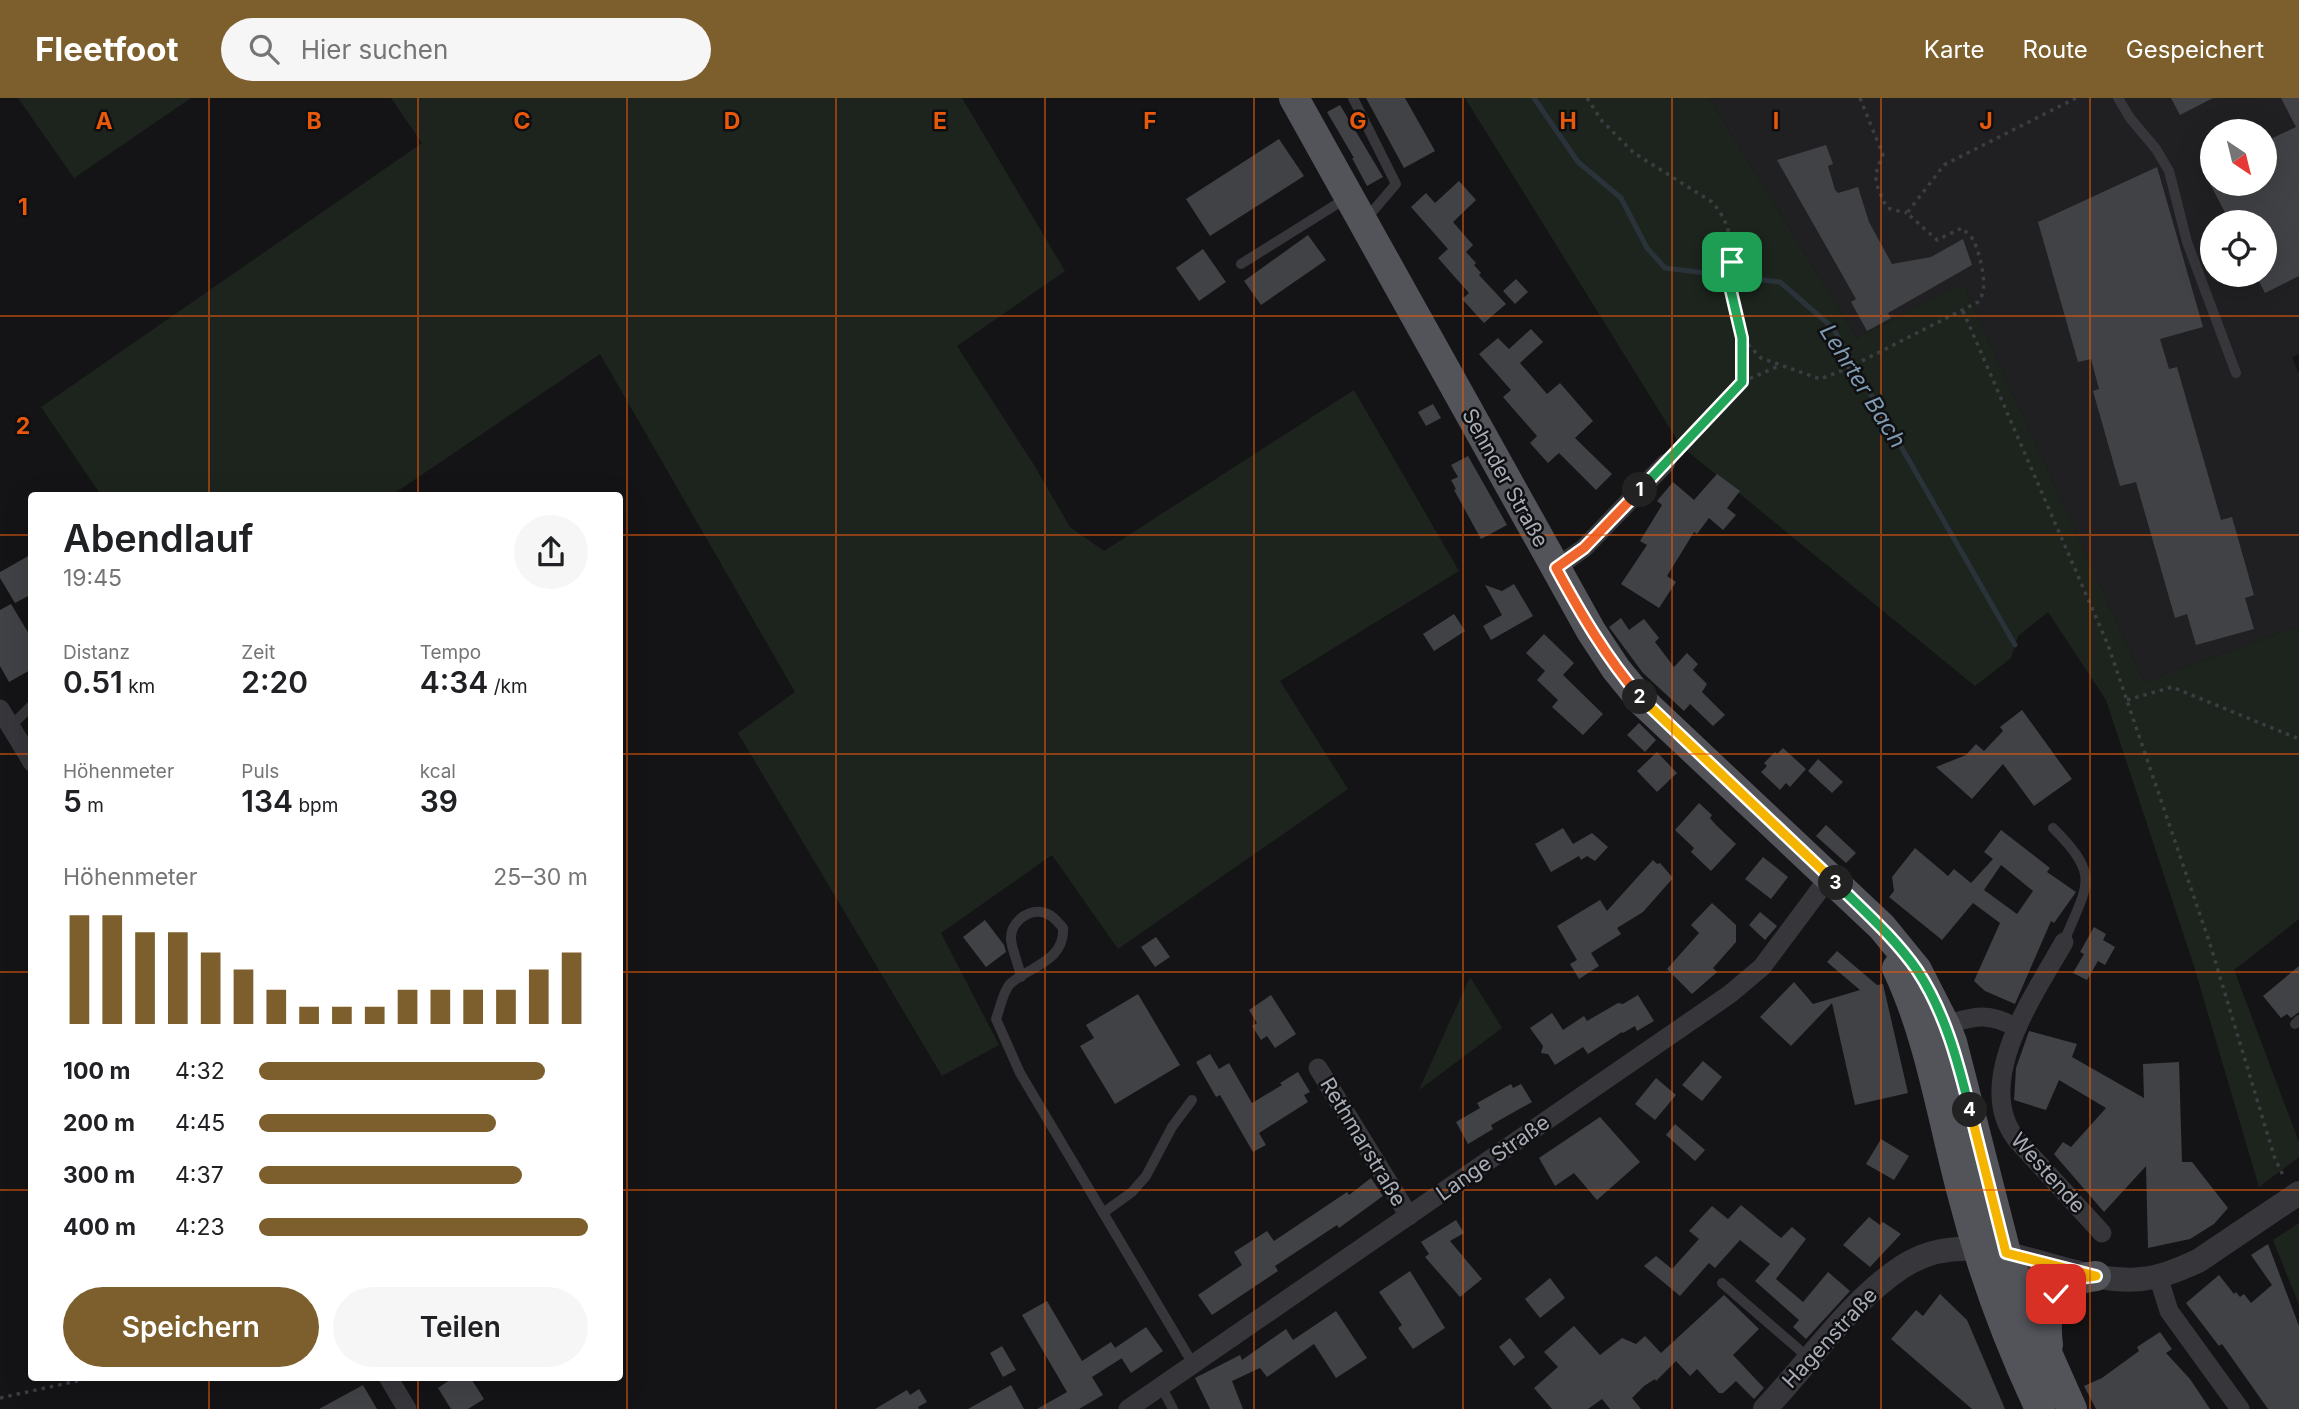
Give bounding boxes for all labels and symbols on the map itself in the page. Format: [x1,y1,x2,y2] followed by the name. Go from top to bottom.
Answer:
[95,107,113,135] text: A
[306,107,322,135] text: B
[513,107,531,135] text: C
[724,107,740,135] text: D
[933,107,947,135] text: E
[1143,107,1157,135] text: F
[1349,107,1367,135] text: G
[1559,107,1577,135] text: H
[1773,107,1779,135] text: I
[1979,107,1993,135] text: J
[2200,119,2277,196] north arrow
[18,193,28,221] text: 1
[1702,232,1762,292] pin
[1814,319,1912,453] water label: Lehrter Bach
[1457,404,1554,551] street label: Sehnder Straße
[16,412,30,440] text: 2
[1622,472,1658,508] pin: 1
[1622,680,1658,714] pin: 2
[1818,866,1854,900] pin: 3
[1315,1073,1412,1211] street label: Rethmarstraße
[1952,1093,1988,1128] pin: 4
[1431,1109,1554,1206] street label: Lange Straße
[2006,1127,2091,1218] street label: Westende
[2026,1264,2086,1324] pin
[1777,1282,1882,1393] street label: Hagenstraße

